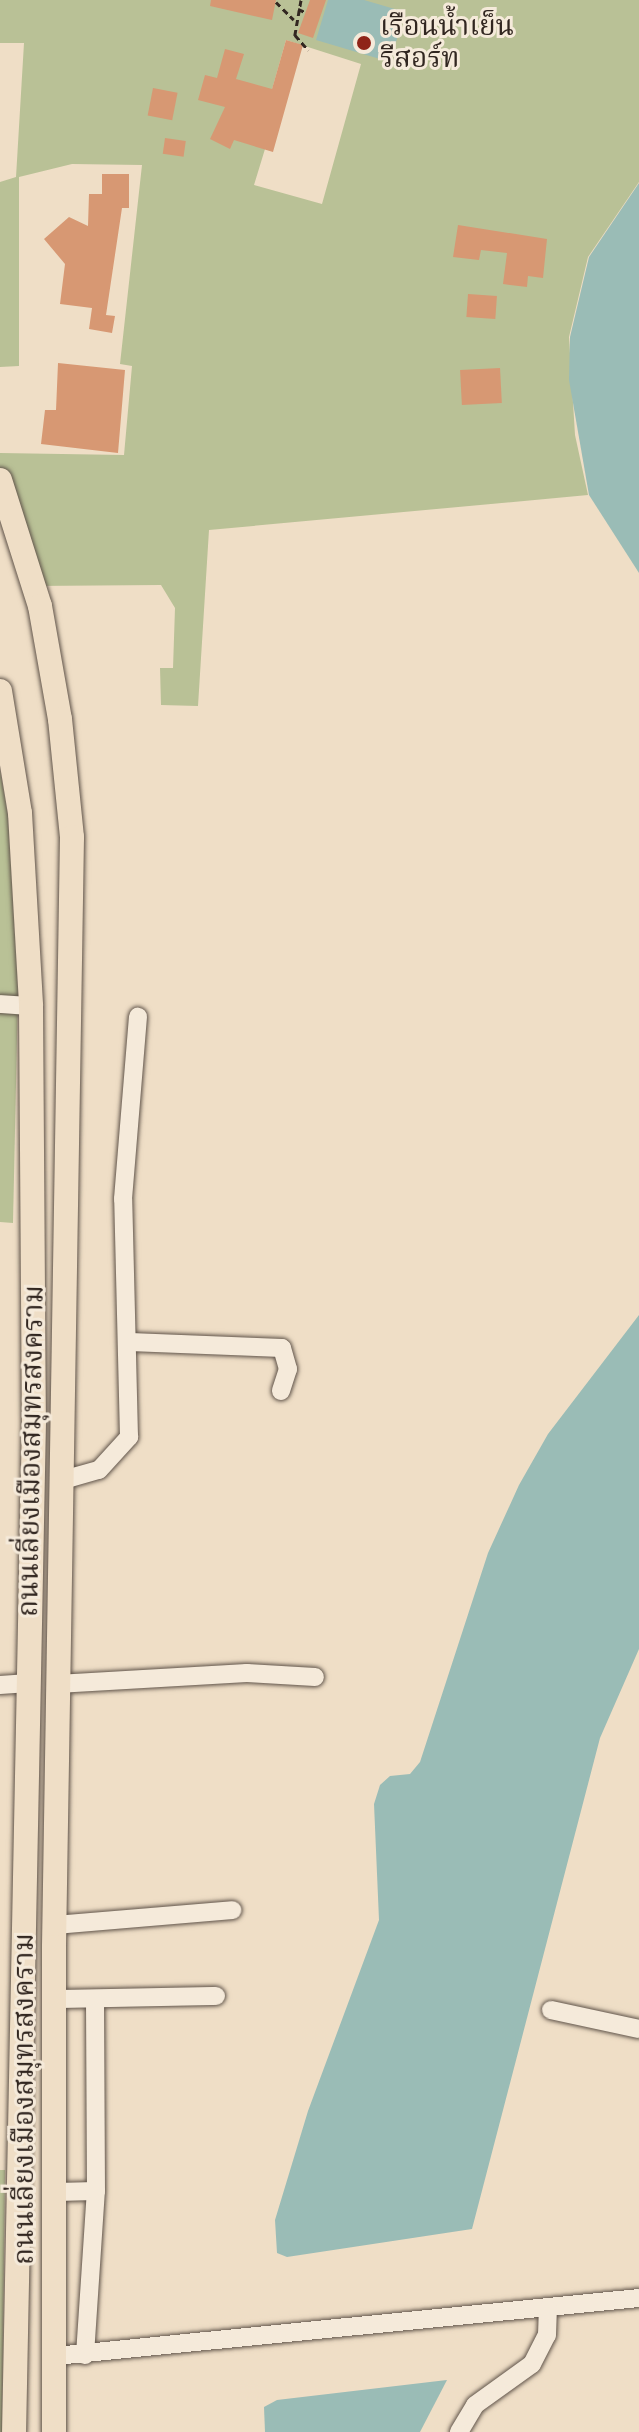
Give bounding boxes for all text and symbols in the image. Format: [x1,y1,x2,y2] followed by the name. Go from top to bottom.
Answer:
[380,10,514,76] place label: เรือนน้ำเย็น รีสอร์ท
[355,34,373,52] marker: เรือนน้ำเย็น รีสอร์ท
[12,1285,52,1617] street label: ถนนเลี่ยงเมืองสมุทรสงคราม
[8,1933,42,2265] street label: ถนนเลี่ยงเมืองสมุทรสงคราม

